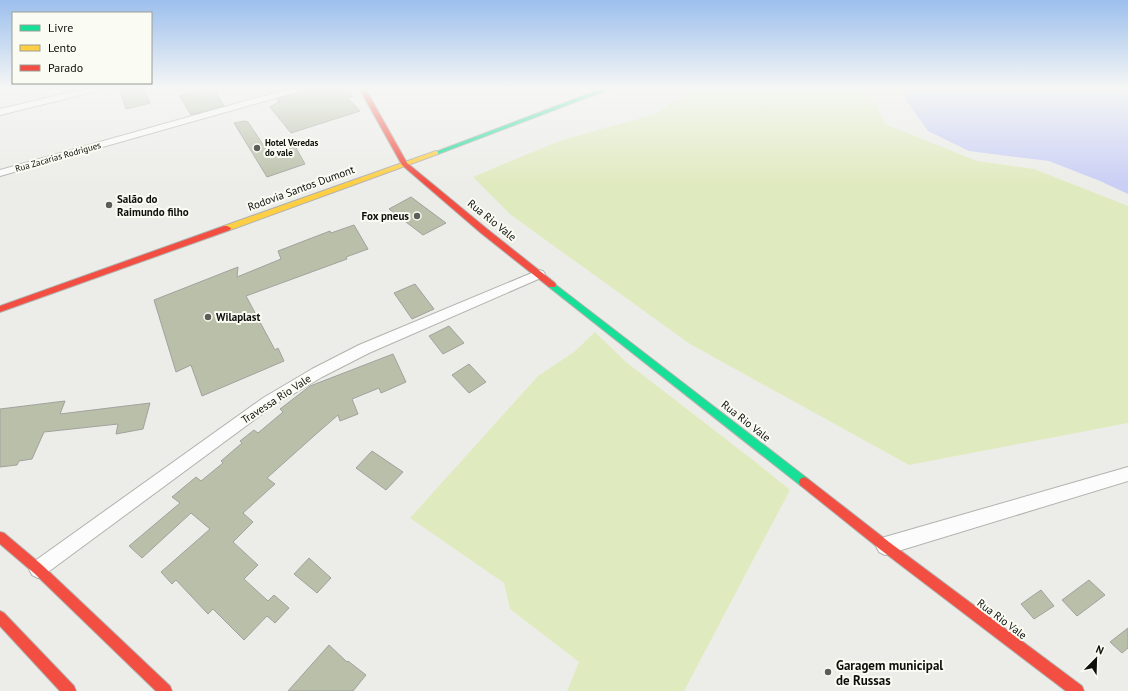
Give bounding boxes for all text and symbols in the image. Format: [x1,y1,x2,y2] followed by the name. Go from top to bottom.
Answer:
[12,12,152,84] legend
[48,20,73,35] text: Livre
[48,40,77,55] text: Lento
[48,60,83,75] text: Parado
[265,137,318,158] place label: Hotel Veredas do vale
[14,139,102,174] street label: Rua Zacarias Rodrigues
[252,143,262,153] marker: Hotel Veredas do vale
[246,162,356,214] street label: Rodovia Santos Dumont
[117,192,189,219] place label: Salão do Raimundo filho
[465,196,520,244] street label: Rua Rio Vale
[104,200,114,210] marker: Salão do Raimundo filho
[361,209,409,223] place label: Fox pneus
[412,211,422,221] marker: Fox pneus
[216,310,260,324] place label: Wilaplast
[203,312,213,322] marker: Wilaplast
[238,371,314,427] street label: Travessa Rio Vale
[719,397,774,445] street label: Rua Rio Vale
[974,596,1030,643] street label: Rua Rio Vale
[1076,639,1116,679] north arrow
[1094,642,1106,658] text: N
[836,657,943,689] place label: Garagem municipal de Russas
[823,667,833,677] marker: Garagem municipal de Russas

